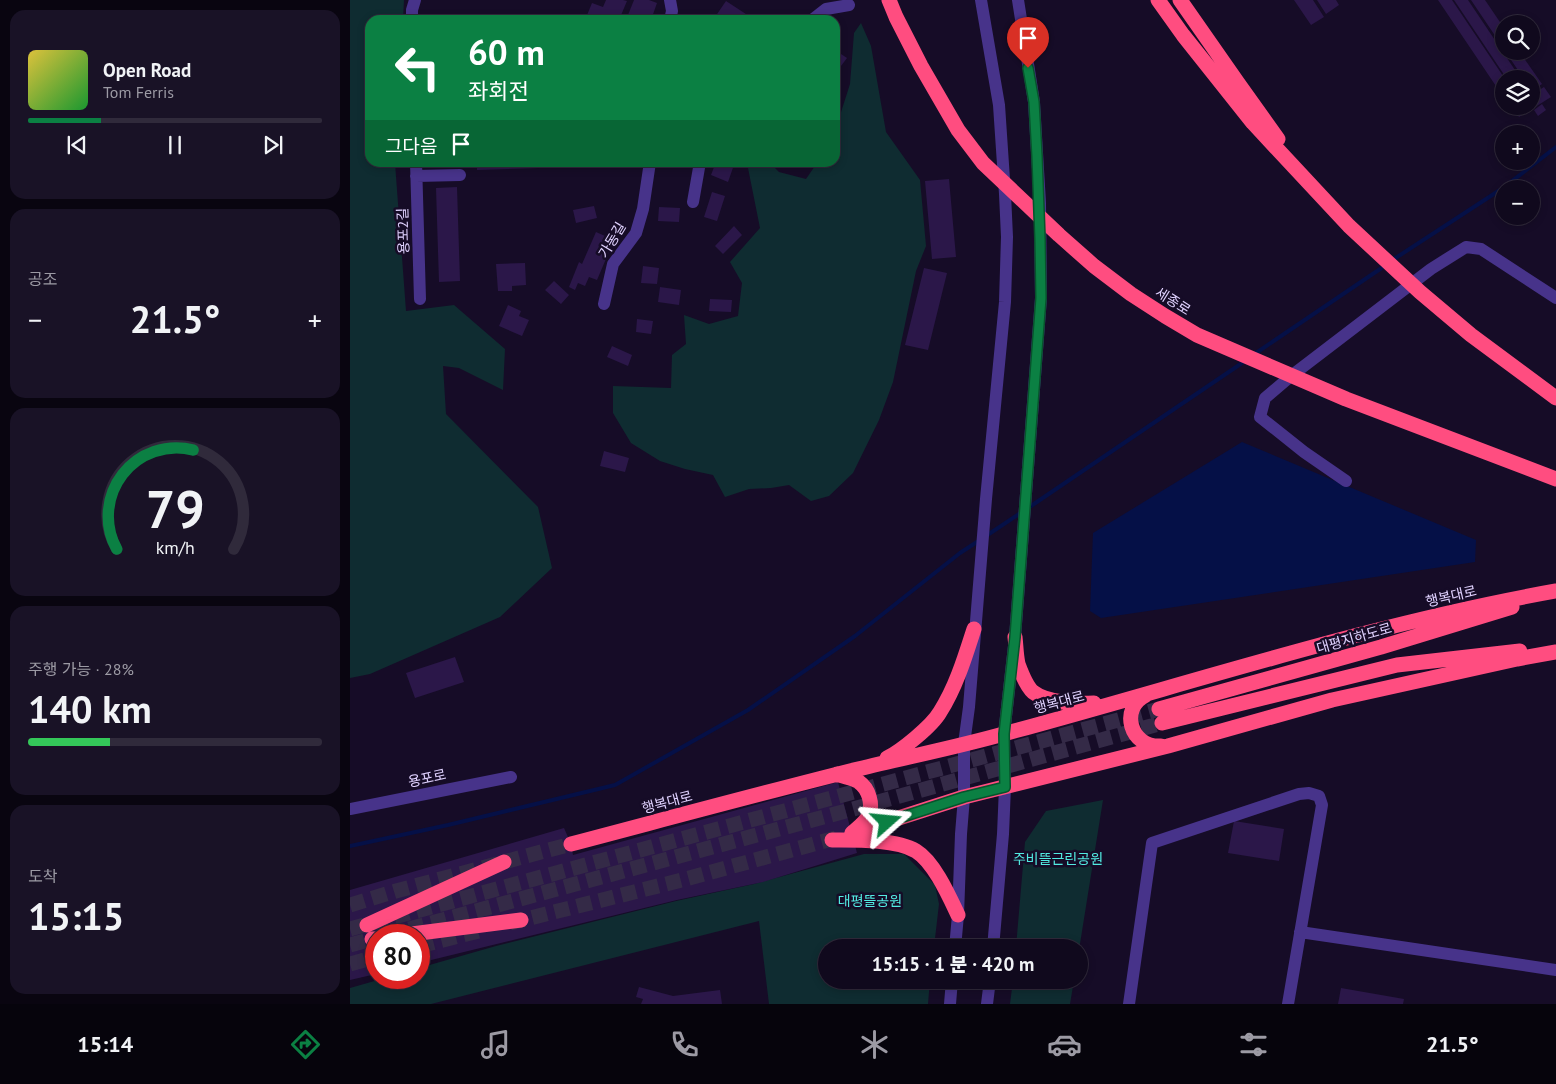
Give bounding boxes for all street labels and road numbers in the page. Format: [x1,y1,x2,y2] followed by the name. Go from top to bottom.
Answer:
[393,208,413,254] street label: 용포2길
[594,219,630,261] street label: 가동길
[1152,283,1194,319] street label: 세종로
[1424,581,1478,611] street label: 행복대로
[1314,619,1394,657] street label: 대평지하도로
[1032,687,1086,717] street label: 행복대로
[406,765,448,791] street label: 용포로
[640,787,694,817] street label: 행복대로

